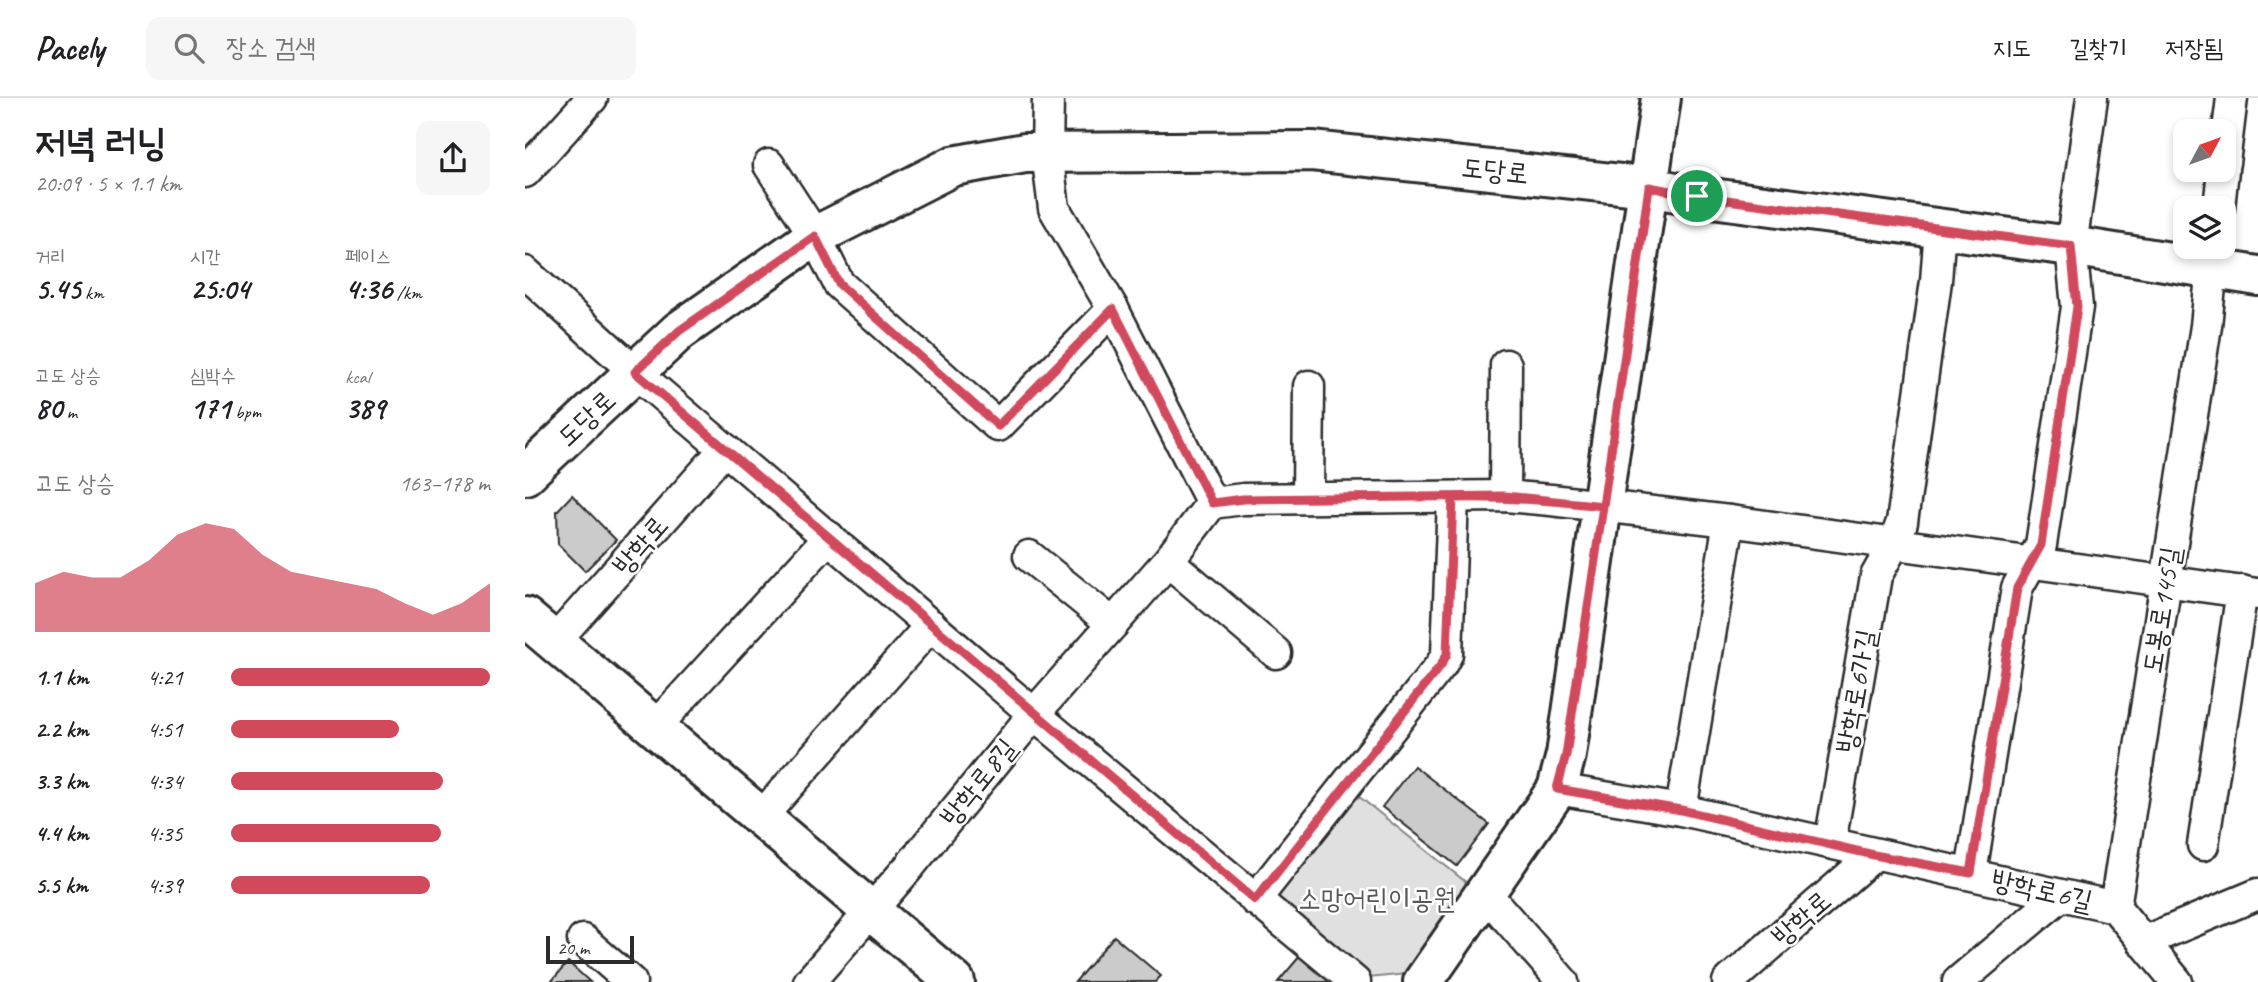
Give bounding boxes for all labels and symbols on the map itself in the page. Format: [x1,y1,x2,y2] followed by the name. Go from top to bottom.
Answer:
[2173,119,2237,182] north arrow
[1460,149,1530,191] street label: 도당로
[1667,166,1727,226] pin
[549,382,623,454] street label: 도당로
[605,508,675,582] street label: 방학로
[2134,544,2188,676] street label: 도봉로145길
[1828,626,1884,756] street label: 방학로6가길
[932,731,1024,833] street label: 방학로8길
[1988,861,2096,919] street label: 방학로6길
[1298,881,1456,916] park label: 소망어린이공원
[1764,883,1838,953] street label: 방학로
[546,933,633,965] scale bar

